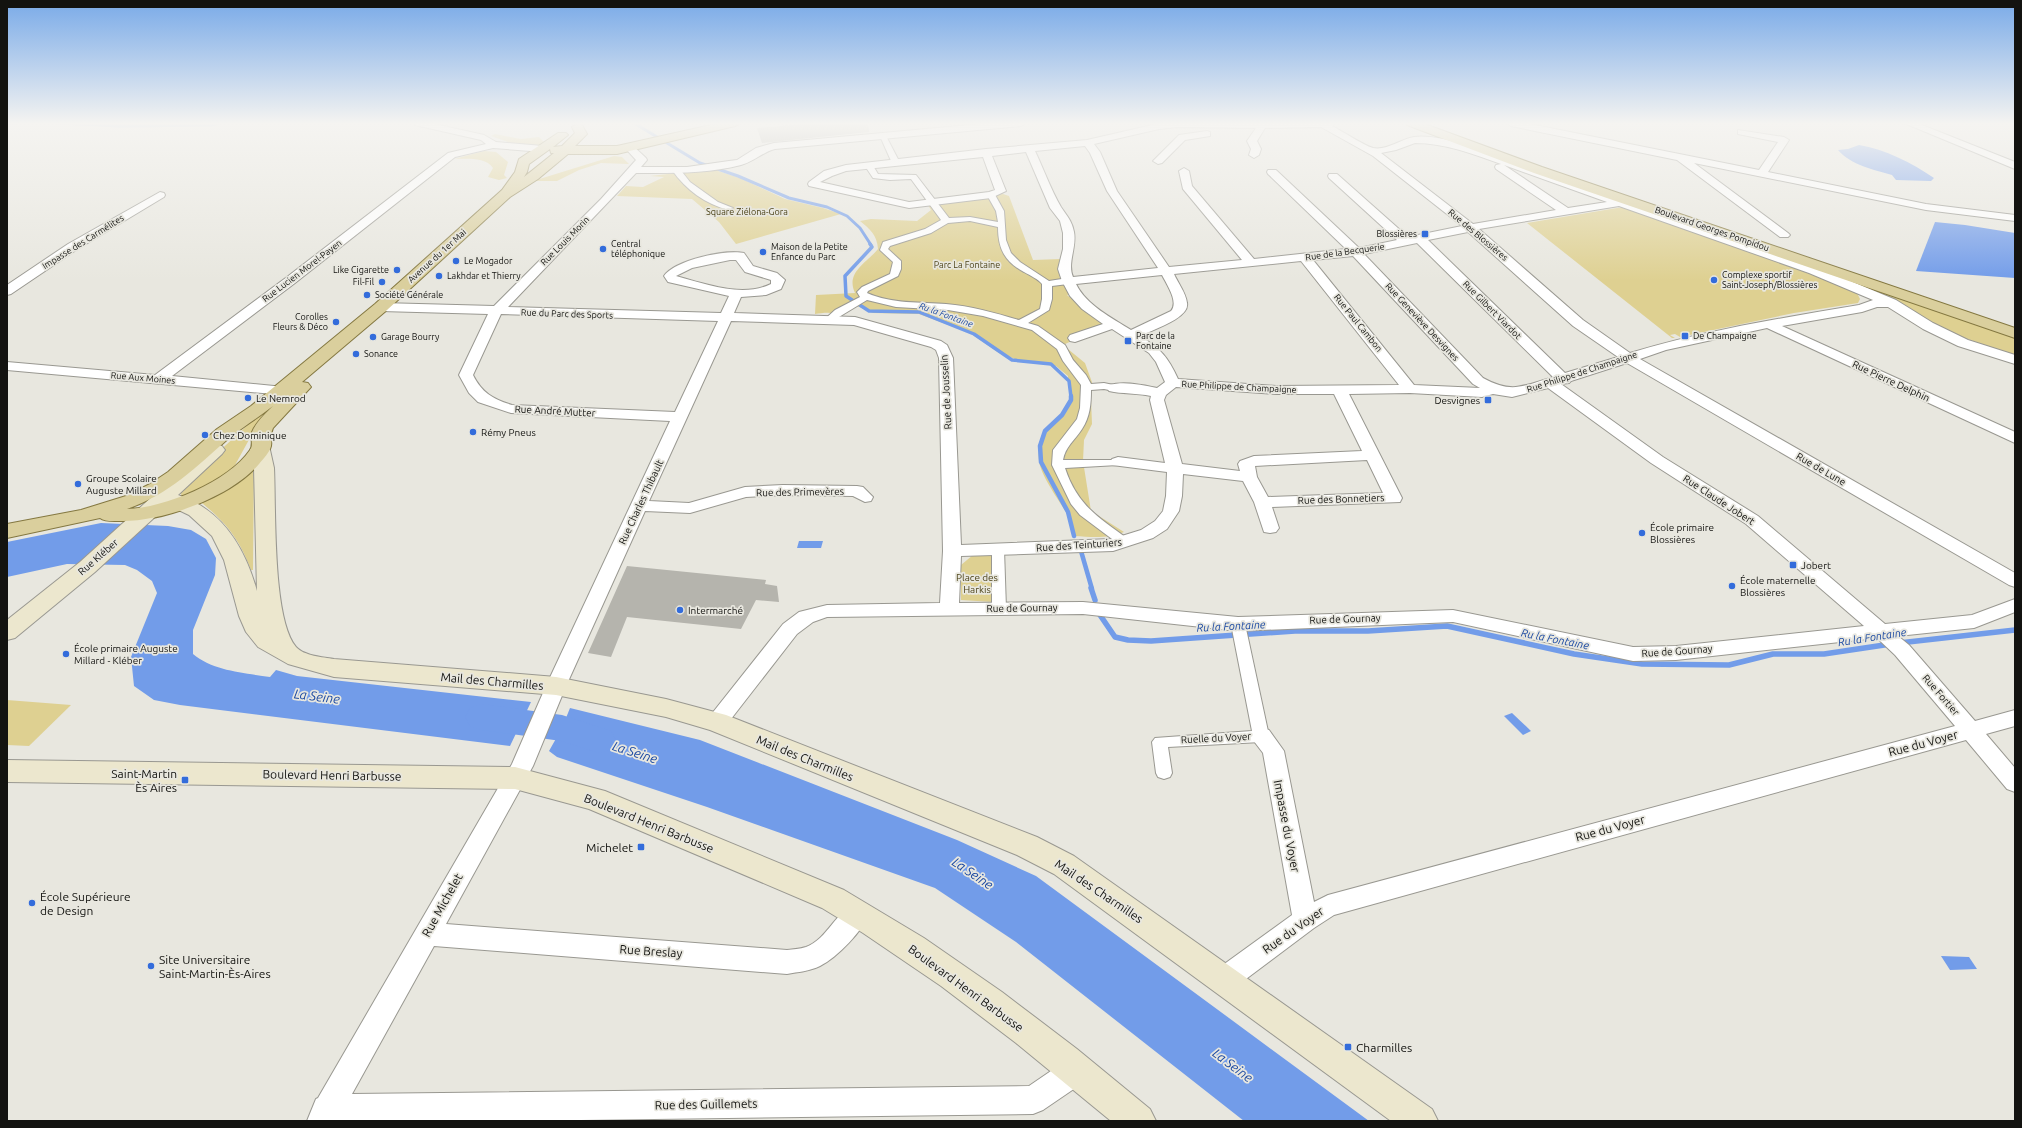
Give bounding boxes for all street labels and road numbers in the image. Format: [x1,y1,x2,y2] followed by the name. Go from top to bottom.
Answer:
[1653,205,1771,253] street label: Boulevard Georges Pompidou
[1446,207,1510,263] street label: Rue des Blossières
[40,213,126,271] street label: Impasse des Carmélites
[539,215,591,267] street label: Rue Louis Morin
[406,227,468,285] street label: Avenue du 1er Mai
[260,238,344,304] street label: Rue Lucien Morel-Payen
[1305,241,1385,263] street label: Rue de la Becquerie
[1461,279,1523,341] street label: Rue Gilbert Viardot
[1383,281,1461,363] street label: Rue Geneviève Desvignes
[1332,292,1384,354] street label: Rue Paul Cambon
[521,307,613,321] street label: Rue du Parc des Sports
[1526,349,1638,395] street label: Rue Philippe de Champaigne
[939,354,953,430] street label: Rue de Jousselin
[1851,358,1931,404] street label: Rue Pierre Delphin
[110,370,176,386] street label: Rue Aux Moines
[1181,379,1297,395] street label: Rue Philippe de Champaigne
[514,403,596,419] street label: Rue André Mutter
[1794,450,1848,488] street label: Rue de Lune
[617,458,666,546] street label: Rue Charles Thibault
[1681,473,1757,527] street label: Rue Claude Jobert
[756,486,844,498] street label: Rue des Primevères
[1297,492,1385,506] street label: Rue des Bonnetiers
[76,537,120,577] street label: Rue Kléber
[1036,537,1122,553] street label: Rue des Teinturiers
[986,602,1058,614] street label: Rue de Gournay
[1309,612,1381,626] street label: Rue de Gournay
[1641,643,1713,659] street label: Rue de Gournay
[440,670,544,692] street label: Mail des Charmilles
[1920,672,1962,718] street label: Rue Fortier
[1887,727,1960,759] street label: Rue du Voyer
[1181,731,1252,745] street label: Ruelle du Voyer
[755,733,855,783] street label: Mail des Charmilles
[262,767,402,783] street label: Boulevard Henri Barbusse
[1272,779,1302,874] street label: Impasse du Voyer
[582,791,716,855] street label: Boulevard Henri Barbusse
[1574,812,1647,844] street label: Rue du Voyer
[1053,857,1145,925] street label: Mail des Charmilles
[419,871,465,939] street label: Rue Michelet
[1260,904,1326,956] street label: Rue du Voyer
[619,942,683,960] street label: Rue Breslay
[906,942,1026,1034] street label: Boulevard Henri Barbusse
[654,1097,758,1111] street label: Rue des Guillemets

